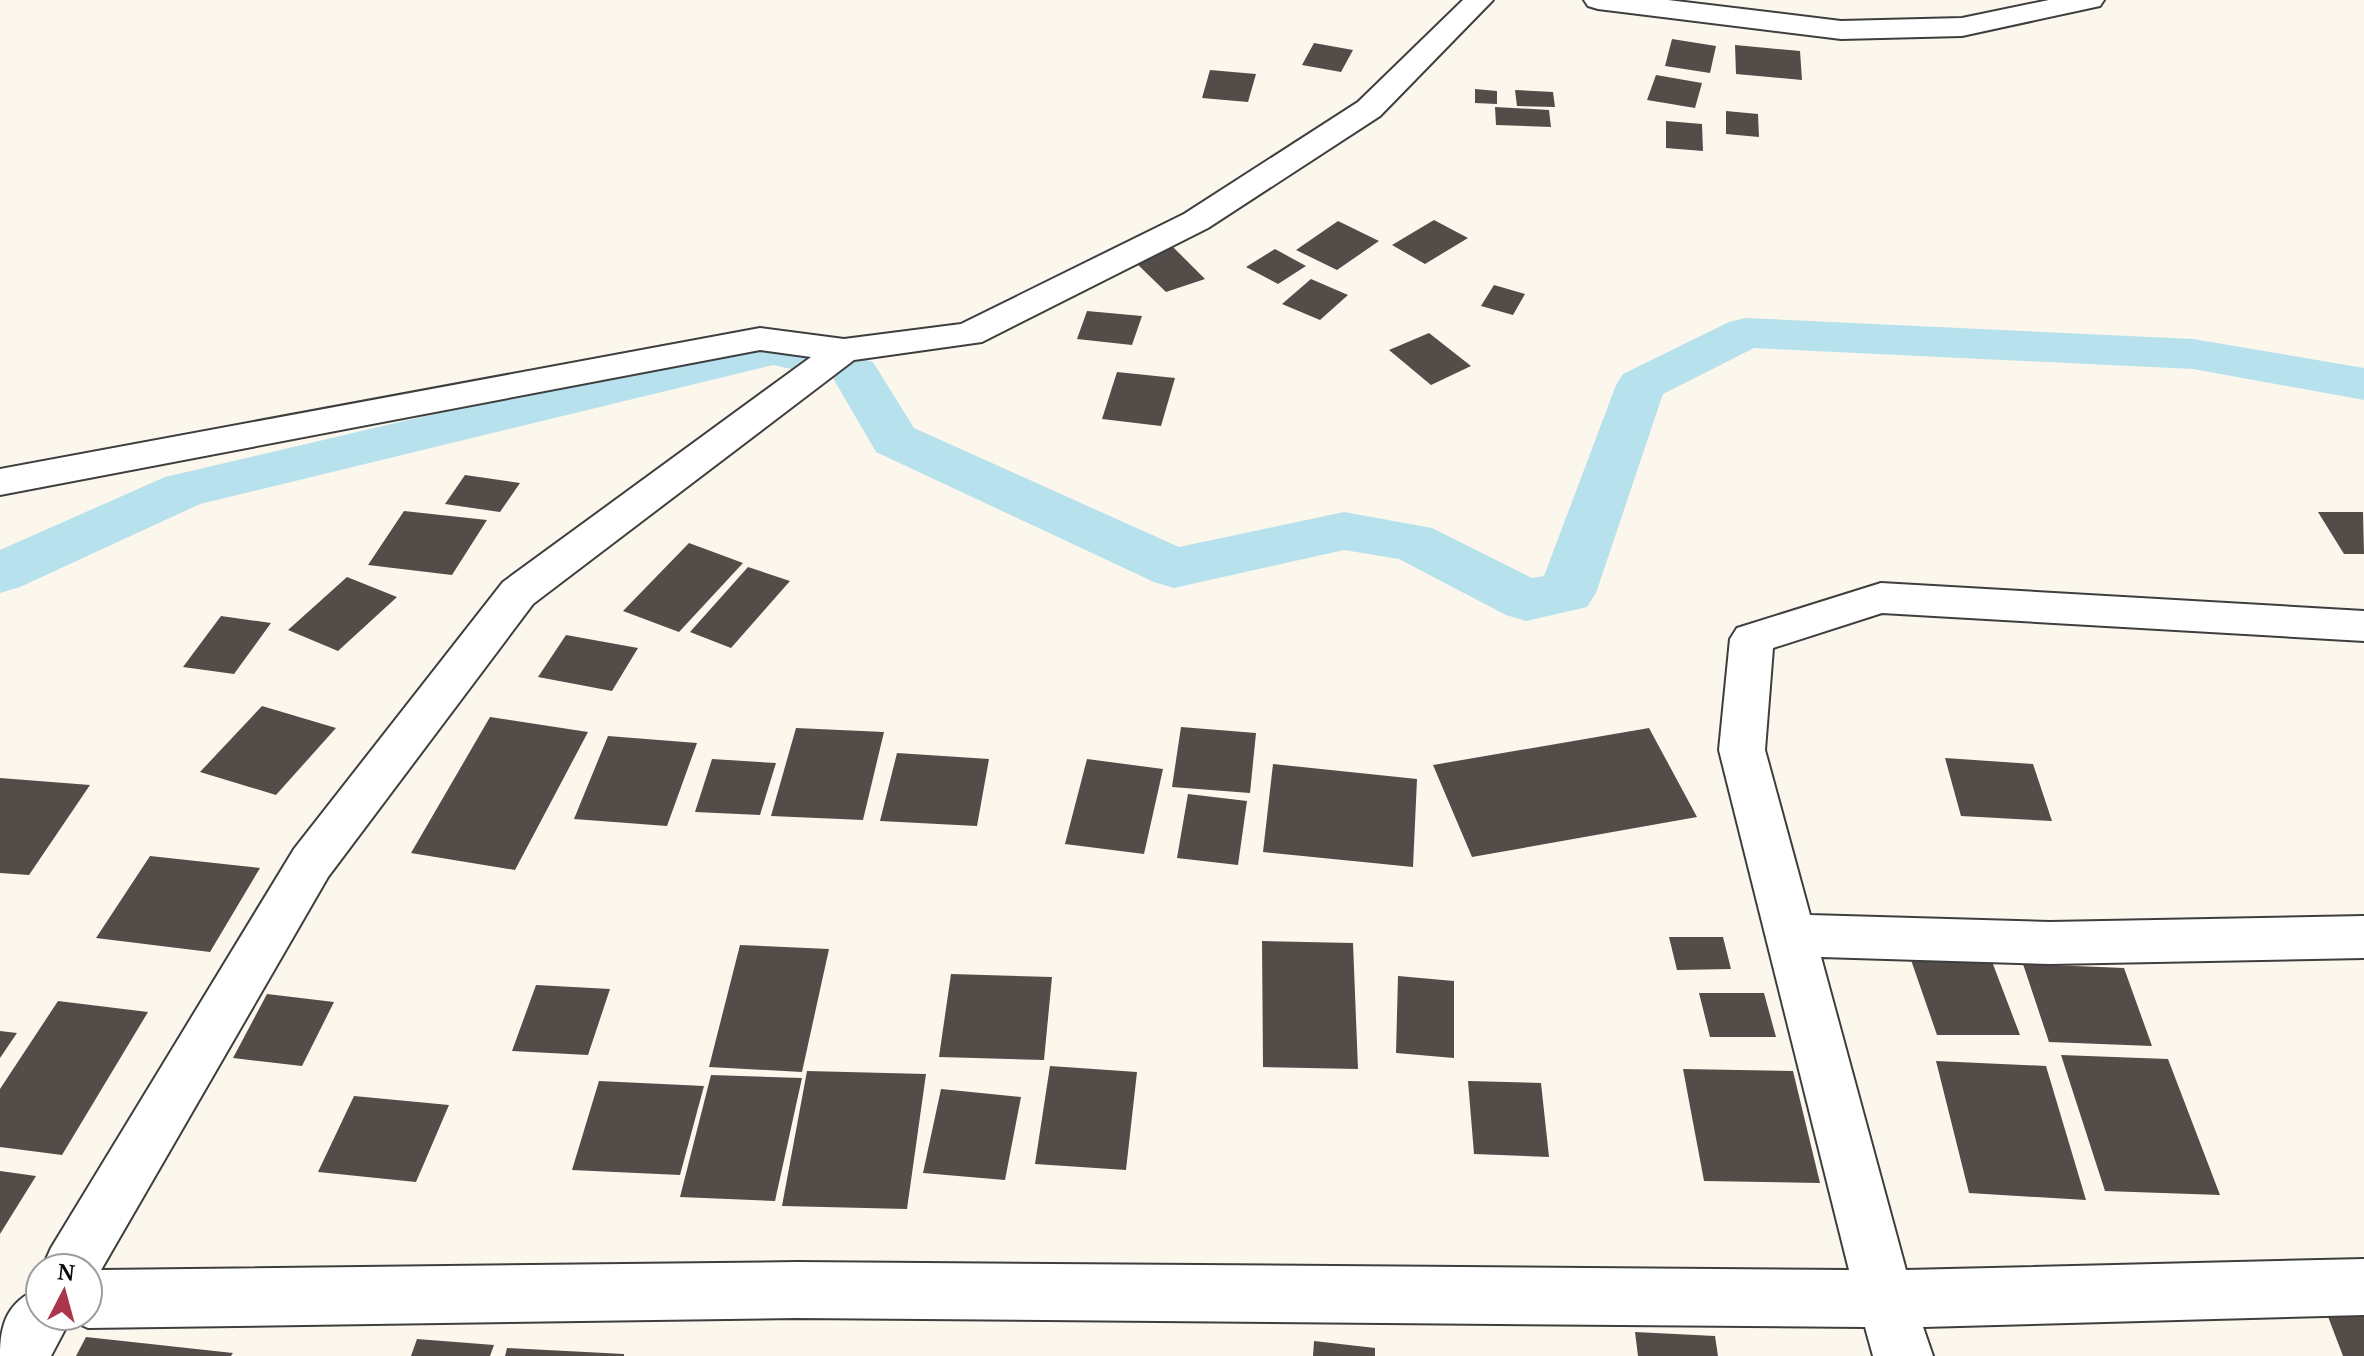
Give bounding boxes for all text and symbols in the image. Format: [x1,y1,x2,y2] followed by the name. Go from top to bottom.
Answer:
[24,1252,104,1332] north arrow
[56,1255,76,1287] text: N

